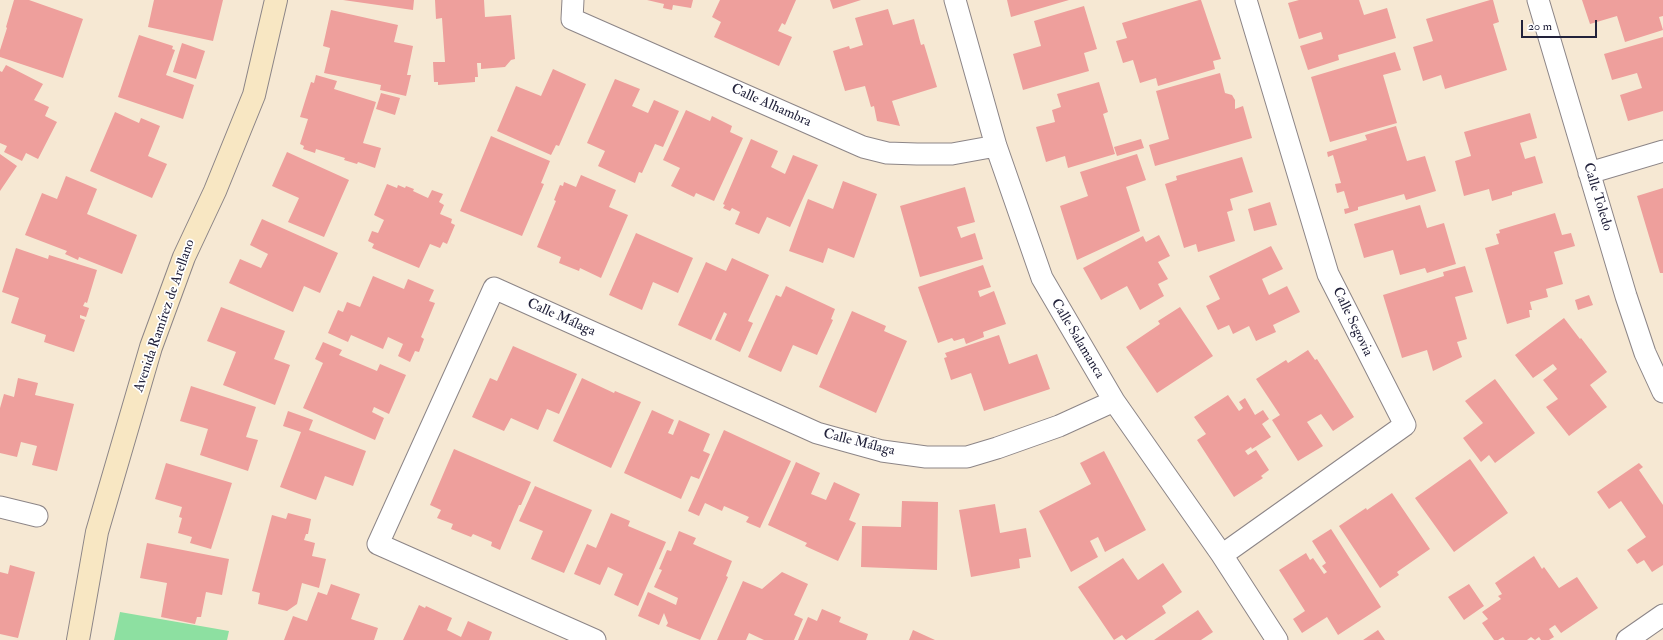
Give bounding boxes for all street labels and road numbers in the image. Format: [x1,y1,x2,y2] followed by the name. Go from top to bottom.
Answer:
[728,81,814,131] street label: Calle Alhambra
[1579,161,1615,233] street label: Calle Toledo
[131,237,199,395] street label: Avenida Ramírez de Arellano
[1328,285,1376,359] street label: Calle Segovia
[524,295,598,341] street label: Calle Málaga
[1047,296,1107,382] street label: Calle Salamanca
[822,426,896,460] street label: Calle Málaga

